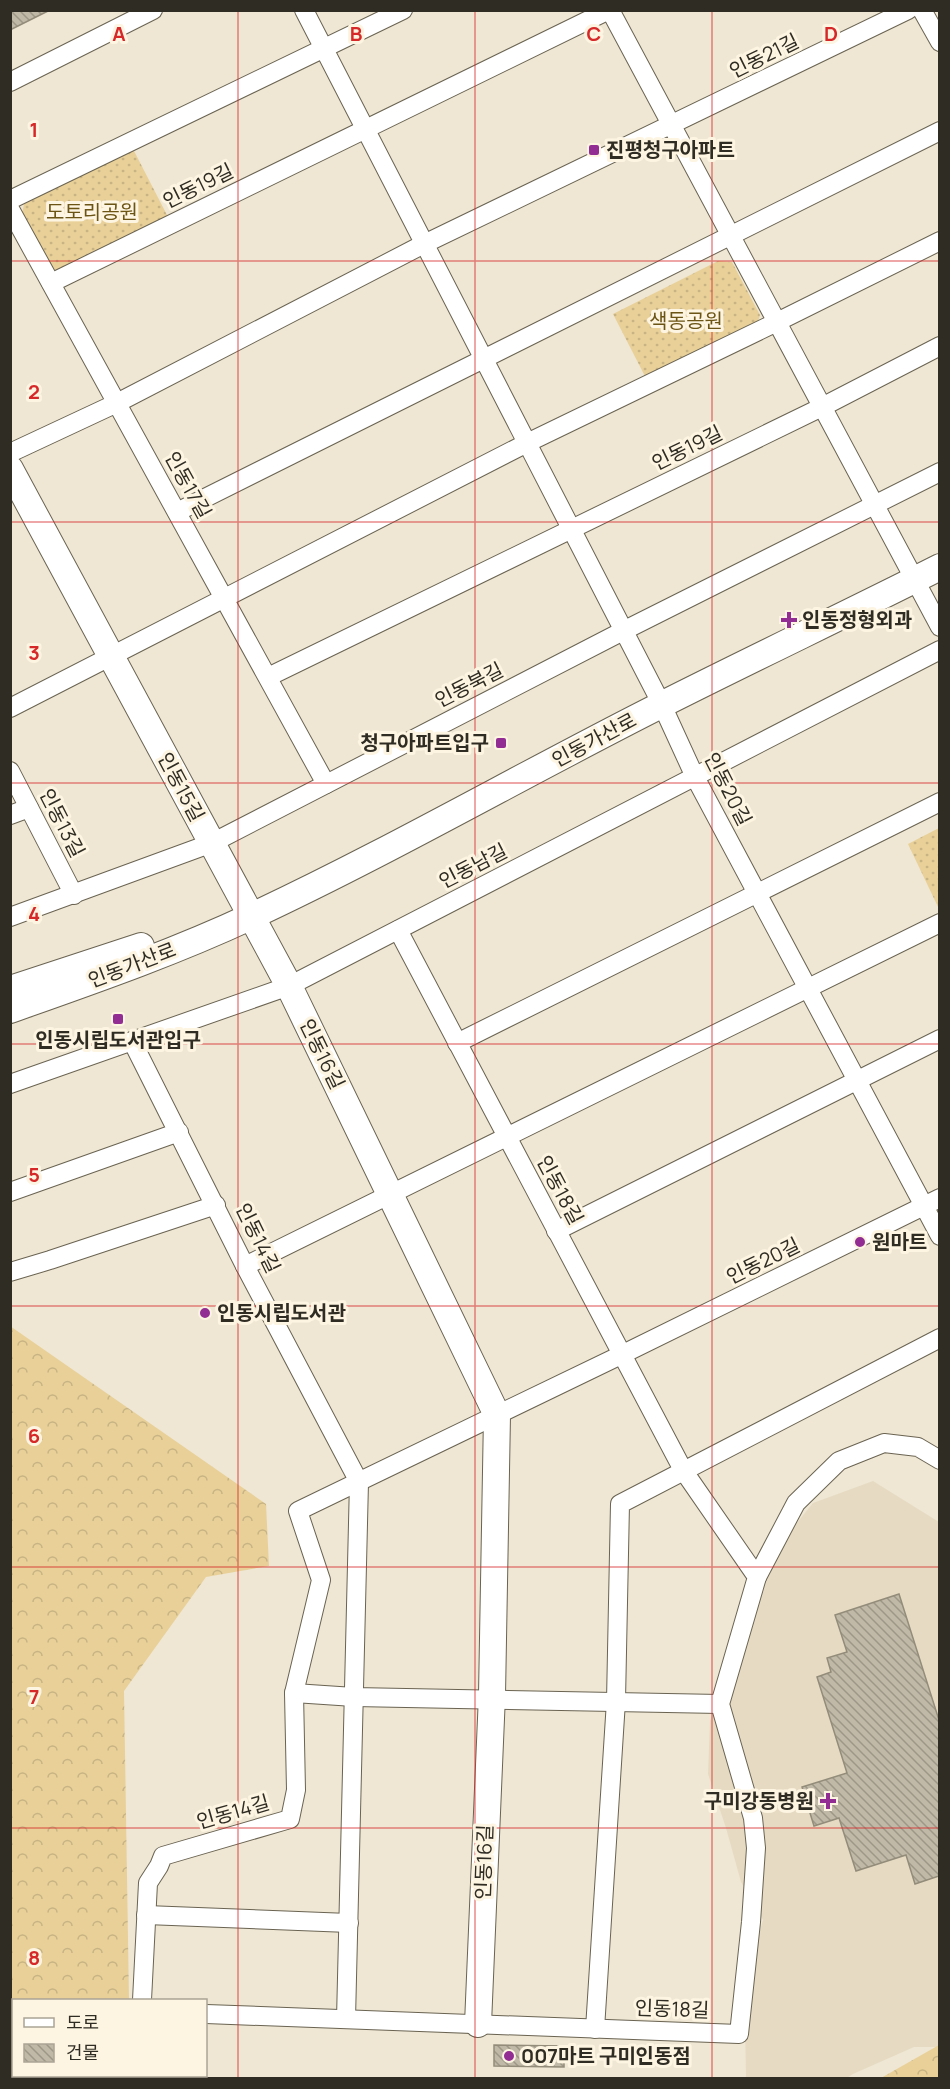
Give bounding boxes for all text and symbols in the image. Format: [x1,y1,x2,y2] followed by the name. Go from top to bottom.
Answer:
[112,20,126,47] text: A
[350,20,363,47] text: B
[587,20,601,47] text: C
[824,20,838,47] text: D
[724,27,803,84] street label: 인동21길
[30,116,38,143] text: 1
[606,136,735,163] place label: 진평청구아파트
[587,143,601,157] marker: 진평청구아파트
[158,157,238,214] street label: 인동19길
[46,198,138,225] park label: 도토리공원
[649,307,723,334] park label: 색동공원
[28,378,40,405] text: 2
[647,419,727,476] street label: 인동19길
[159,446,218,523] street label: 인동17길
[802,606,912,633] place label: 인동정형외과
[780,611,798,629] marker: 인동정형외과
[28,639,40,666] text: 3
[430,656,508,713] street label: 인동북길
[547,706,641,773] street label: 인동가산로
[360,729,489,756] place label: 청구아파트입구
[494,736,508,750] marker: 청구아파트입구
[152,748,211,826] street label: 인동15길
[699,748,758,830] street label: 인동20길
[34,784,91,862] street label: 인동13길
[434,837,512,894] street label: 인동남길
[28,900,40,927] text: 4
[84,935,180,994] street label: 인동가산로
[111,1012,125,1026] marker: 인동시립도서관입구
[294,1014,351,1094] street label: 인동16길
[35,1026,201,1053] place label: 인동시립도서관입구
[531,1150,590,1229] street label: 인동18길
[28,1161,40,1188] text: 5
[230,1198,287,1277] street label: 인동14길
[872,1228,927,1255] place label: 원마트
[721,1231,804,1290] street label: 인동20길
[853,1235,867,1249] marker: 원마트
[217,1299,346,1326] place label: 인동시립도서관
[198,1306,212,1320] marker: 인동시립도서관
[28,1422,40,1449] text: 6
[29,1683,39,1710] text: 7
[704,1787,814,1814] place label: 구미강동병원
[193,1788,273,1835] street label: 인동14길
[819,1792,837,1810] marker: 구미강동병원
[469,1824,498,1900] street label: 인동16길
[28,1944,40,1971] text: 8
[634,1994,710,2023] street label: 인동18길
[12,1999,207,2077] legend
[66,2010,99,2034] text: 도로
[66,2040,99,2064] text: 건물
[521,2042,691,2069] place label: 007마트 구미인동점
[502,2049,516,2063] marker: 007마트 구미인동점

